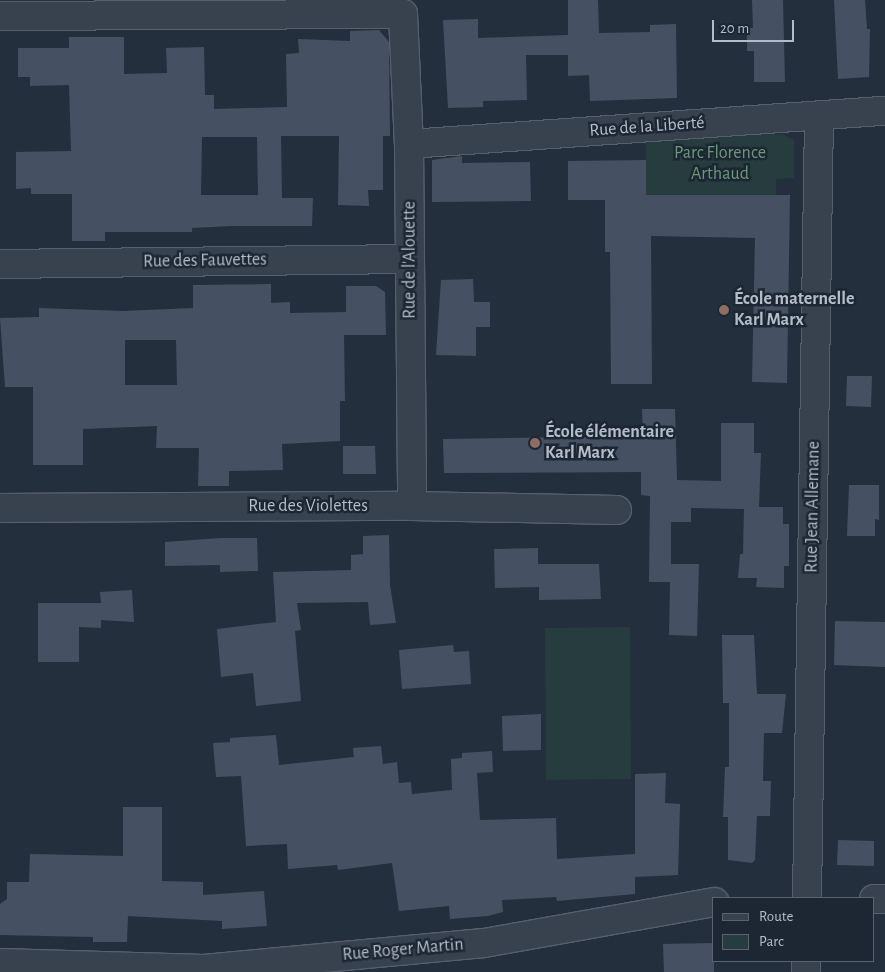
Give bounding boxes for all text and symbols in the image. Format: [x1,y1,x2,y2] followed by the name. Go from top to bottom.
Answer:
[715,10,798,42] scale bar
[720,21,749,36] text: 20 m
[589,112,705,142] street label: Rue de la Liberté
[674,143,766,186] park label: Parc Florence Arthaud
[399,201,421,319] street label: Rue de l'Alouette
[143,249,267,273] street label: Rue des Fauvettes
[734,289,854,332] place label: École maternelle Karl Marx
[718,304,730,316] marker: École maternelle Karl Marx
[545,422,674,464] place label: École élémentaire Karl Marx
[529,437,541,449] marker: École élémentaire Karl Marx
[801,441,825,573] street label: Rue Jean Allemane
[248,495,368,517] street label: Rue des Violettes
[712,897,875,962] legend
[759,909,793,924] text: Route
[342,934,464,966] street label: Rue Roger Martin
[759,934,784,949] text: Parc

